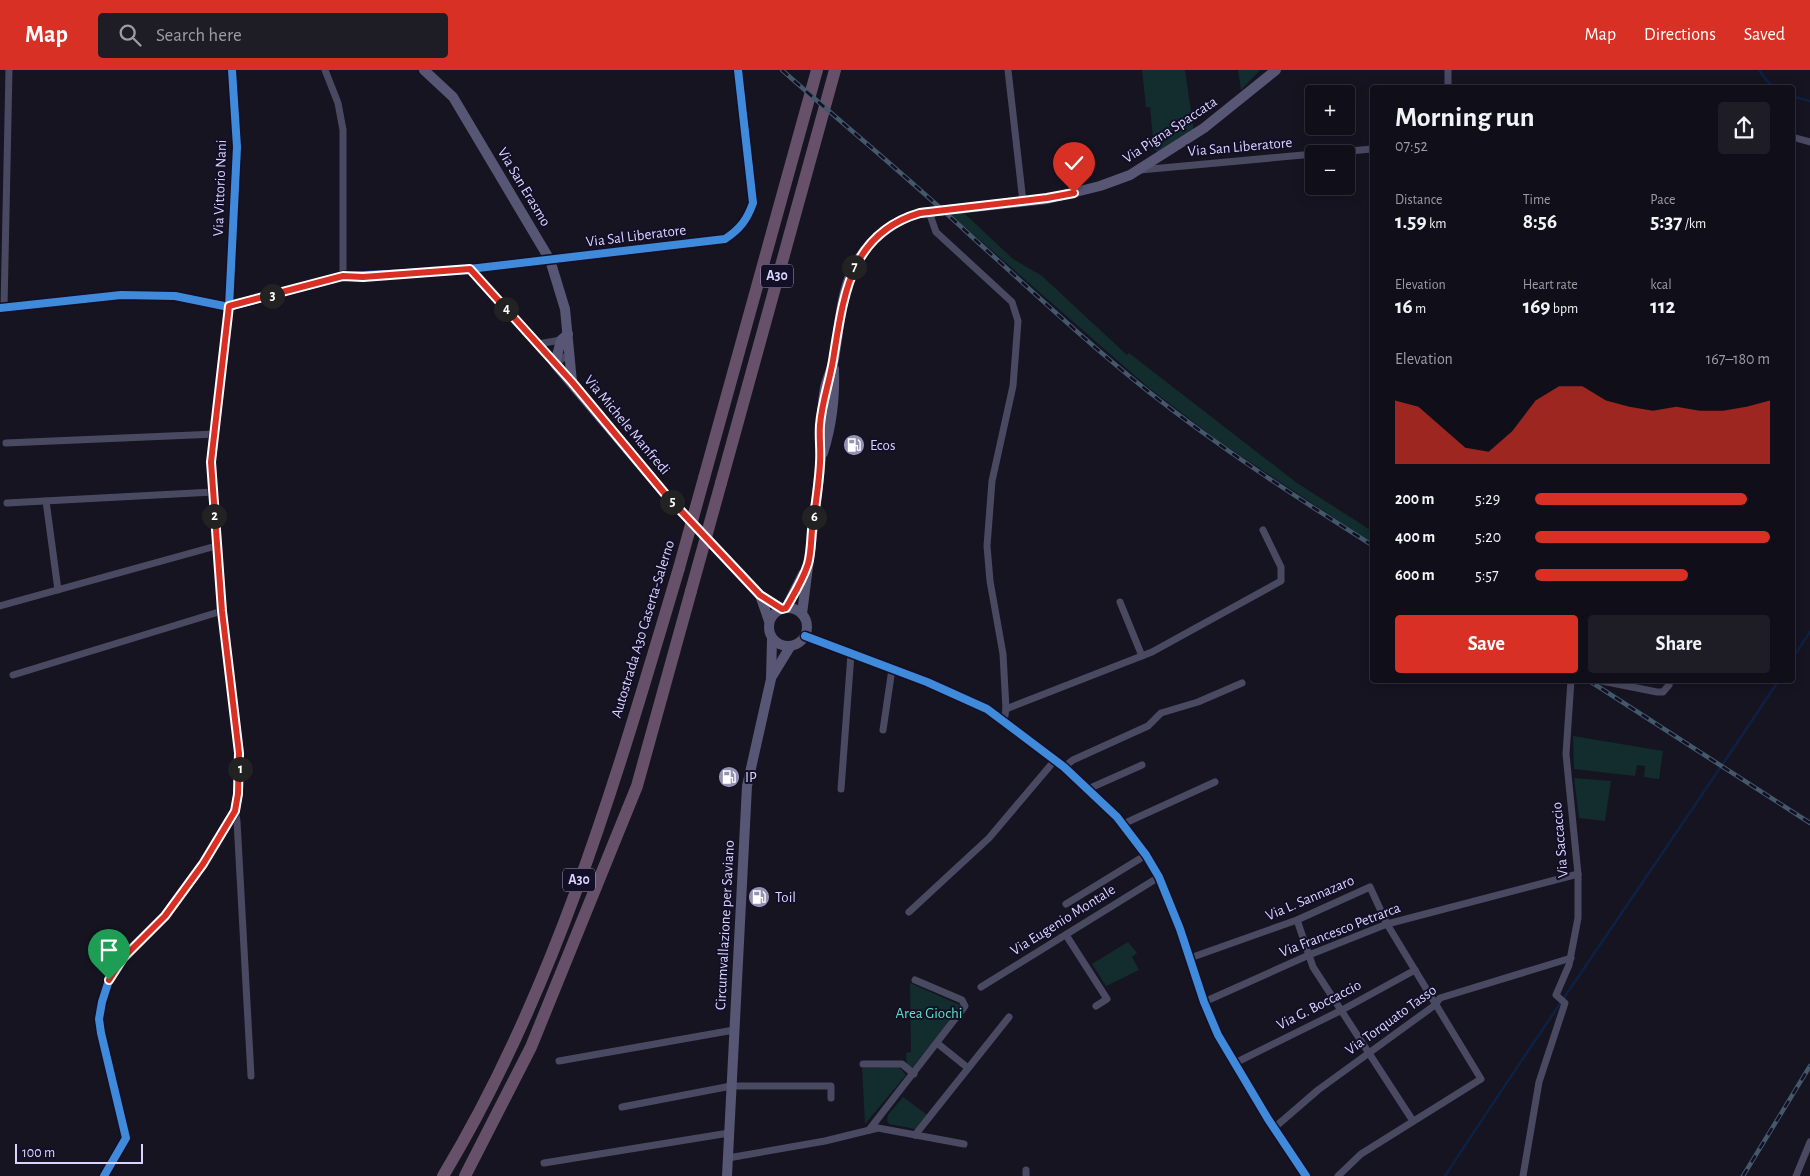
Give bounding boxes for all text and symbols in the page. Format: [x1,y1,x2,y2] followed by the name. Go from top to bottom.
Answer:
[98,13,448,58] search box
[116,21,144,49] icon: search
[25,23,68,47] text: Map
[156,26,242,45] text: Search here
[1585,26,1616,44] text: Map
[1644,26,1716,44] text: Directions
[1744,26,1785,44] text: Saved
[1305,85,1355,195] map controls
[1305,85,1355,135] button: +
[1120,94,1220,166] street label: Via Pigna Spaccata
[1718,102,1770,154] button: share
[1395,104,1535,132] text: Morning run
[1187,135,1293,159] street label: Via San Liberatore
[1395,138,1428,154] text: 07:52
[211,139,229,237] street label: Via Vittorio Nani
[1053,142,1095,193] pin
[495,145,553,229] street label: Via San Erasmo
[1305,145,1355,195] button: −
[1060,149,1088,177] icon: check
[1395,193,1442,207] text: Distance
[1523,193,1551,207] text: Time
[1650,193,1676,207] text: Pace
[1395,211,1427,232] text: 1.59
[1523,211,1557,232] text: 8:56
[1650,211,1682,232] text: 5:37
[1427,217,1447,231] text: km
[1682,217,1706,231] text: /km
[585,222,687,250] street label: Via Sal Liberatore
[842,254,866,280] pin: 7
[851,260,858,274] text: 7
[761,265,793,288] road number: A30
[1395,278,1446,292] text: Elevation
[1523,278,1578,292] text: Heart rate
[1650,278,1672,292] text: kcal
[260,284,284,308] pin: 3
[269,289,276,303] text: 3
[494,296,518,322] pin: 4
[1395,296,1413,317] text: 16
[1523,296,1551,317] text: 169
[1650,296,1675,317] text: 112
[503,302,510,316] text: 4
[1413,302,1426,316] text: m
[1551,302,1578,316] text: bpm
[1395,351,1453,367] text: Elevation
[1706,351,1770,367] text: 167–180 m
[581,373,673,477] street label: Via Michele Manfredi
[842,433,866,457] fuel station icon: Ecos
[870,438,896,453] place label: Ecos
[660,490,684,514] pin: 5
[1395,491,1435,507] text: 200 m
[1475,491,1500,507] text: 5:29
[669,495,676,509] text: 5
[202,504,226,528] pin: 2
[802,504,826,530] pin: 6
[211,509,218,523] text: 2
[811,510,818,524] text: 6
[1395,529,1435,545] text: 400 m
[1475,529,1501,545] text: 5:20
[609,538,677,720] street label: Autostrada A30 Caserta-Salerno
[1395,567,1435,583] text: 600 m
[1475,567,1499,583] text: 5:57
[1395,615,1578,673] button: Save
[1588,615,1770,673] button: Share
[228,756,252,782] pin: 1
[238,762,243,776] text: 1
[717,765,741,789] fuel station icon: IP
[745,770,757,785] place label: IP
[1549,801,1571,879] street label: Via Saccaccio
[713,840,737,1010] street label: Circumvallazione per Saviano
[563,868,595,892] road number: A30
[1264,873,1356,923] street label: Via L. Sannazaro
[1008,882,1118,958] street label: Via Eugenio Montale
[747,885,771,909] fuel station icon: Toil
[775,890,796,905] place label: Toil
[1277,900,1403,960] street label: Via Francesco Petrarca
[88,929,130,980] pin
[95,936,123,964] icon: arrive
[1274,977,1364,1033] street label: Via G. Boccaccio
[1343,982,1439,1058] street label: Via Torquato Tasso
[896,1006,962,1021] park label: Area Giochi
[15,1141,142,1164] scale bar
[22,1146,55,1160] text: 100 m

